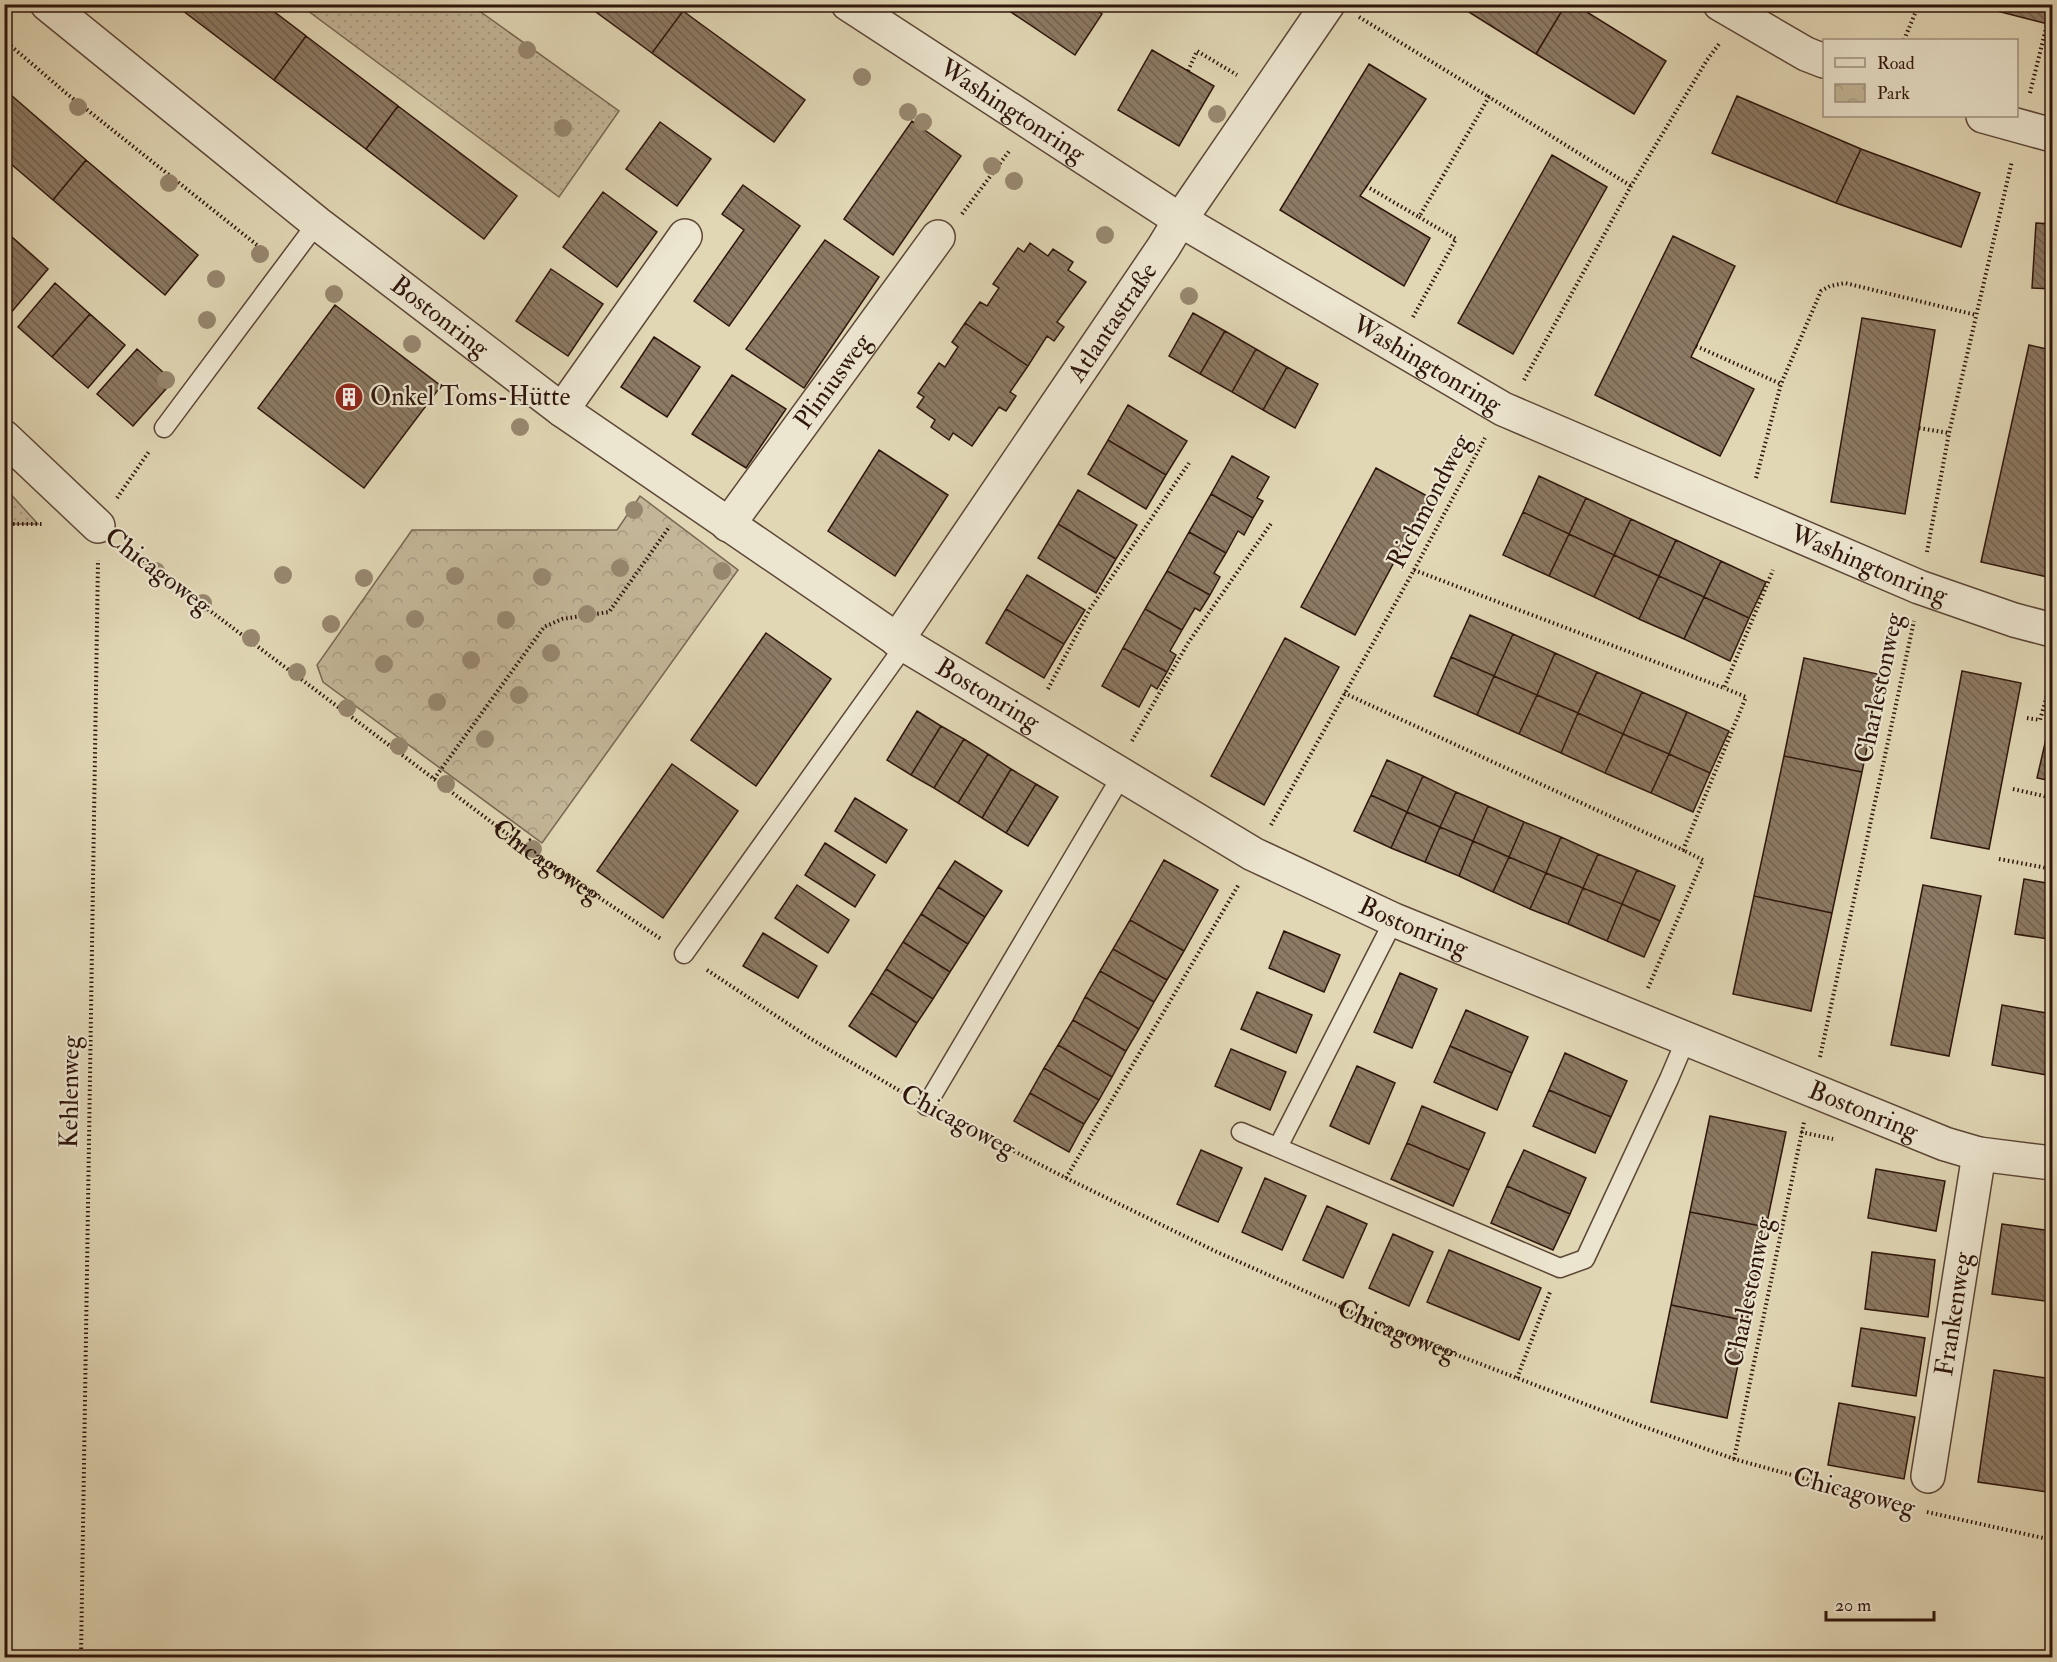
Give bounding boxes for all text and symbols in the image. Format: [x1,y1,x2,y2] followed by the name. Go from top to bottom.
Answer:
[1823,39,2018,117] legend
[932,51,1092,171] street label: Washingtonring
[1877,52,1915,75] text: Road
[1877,82,1910,105] text: Park
[1060,256,1165,389] street label: Atlantastraße
[384,269,496,365] street label: Bostonring
[1346,308,1508,421] street label: Washingtonring
[787,326,879,435] street label: Pliniusweg
[333,381,365,413] building icon: Onkel Toms-Hütte
[370,381,570,413] place label: Onkel Toms-Hütte
[1380,427,1478,574] street label: Richmondweg
[1784,517,1953,612] street label: Washingtonring
[98,521,219,622] street label: Chicagoweg
[1847,609,1911,766] street label: Charlestonweg
[930,651,1046,739] street label: Bostonring
[486,812,608,911] street label: Chicagoweg
[1354,890,1474,965] street label: Bostonring
[53,1034,87,1148] street label: Kehlenweg
[1804,1074,1924,1148] street label: Bostonring
[895,1077,1022,1165] street label: Chicagoweg
[1717,1213,1781,1370] street label: Charlestonweg
[1928,1249,1979,1378] street label: Frankenweg
[1332,1292,1462,1370] street label: Chicagoweg
[1789,1460,1920,1524] street label: Chicagoweg
[1826,1584,1934,1622] scale bar
[1835,1594,1871,1617] text: 20 m

